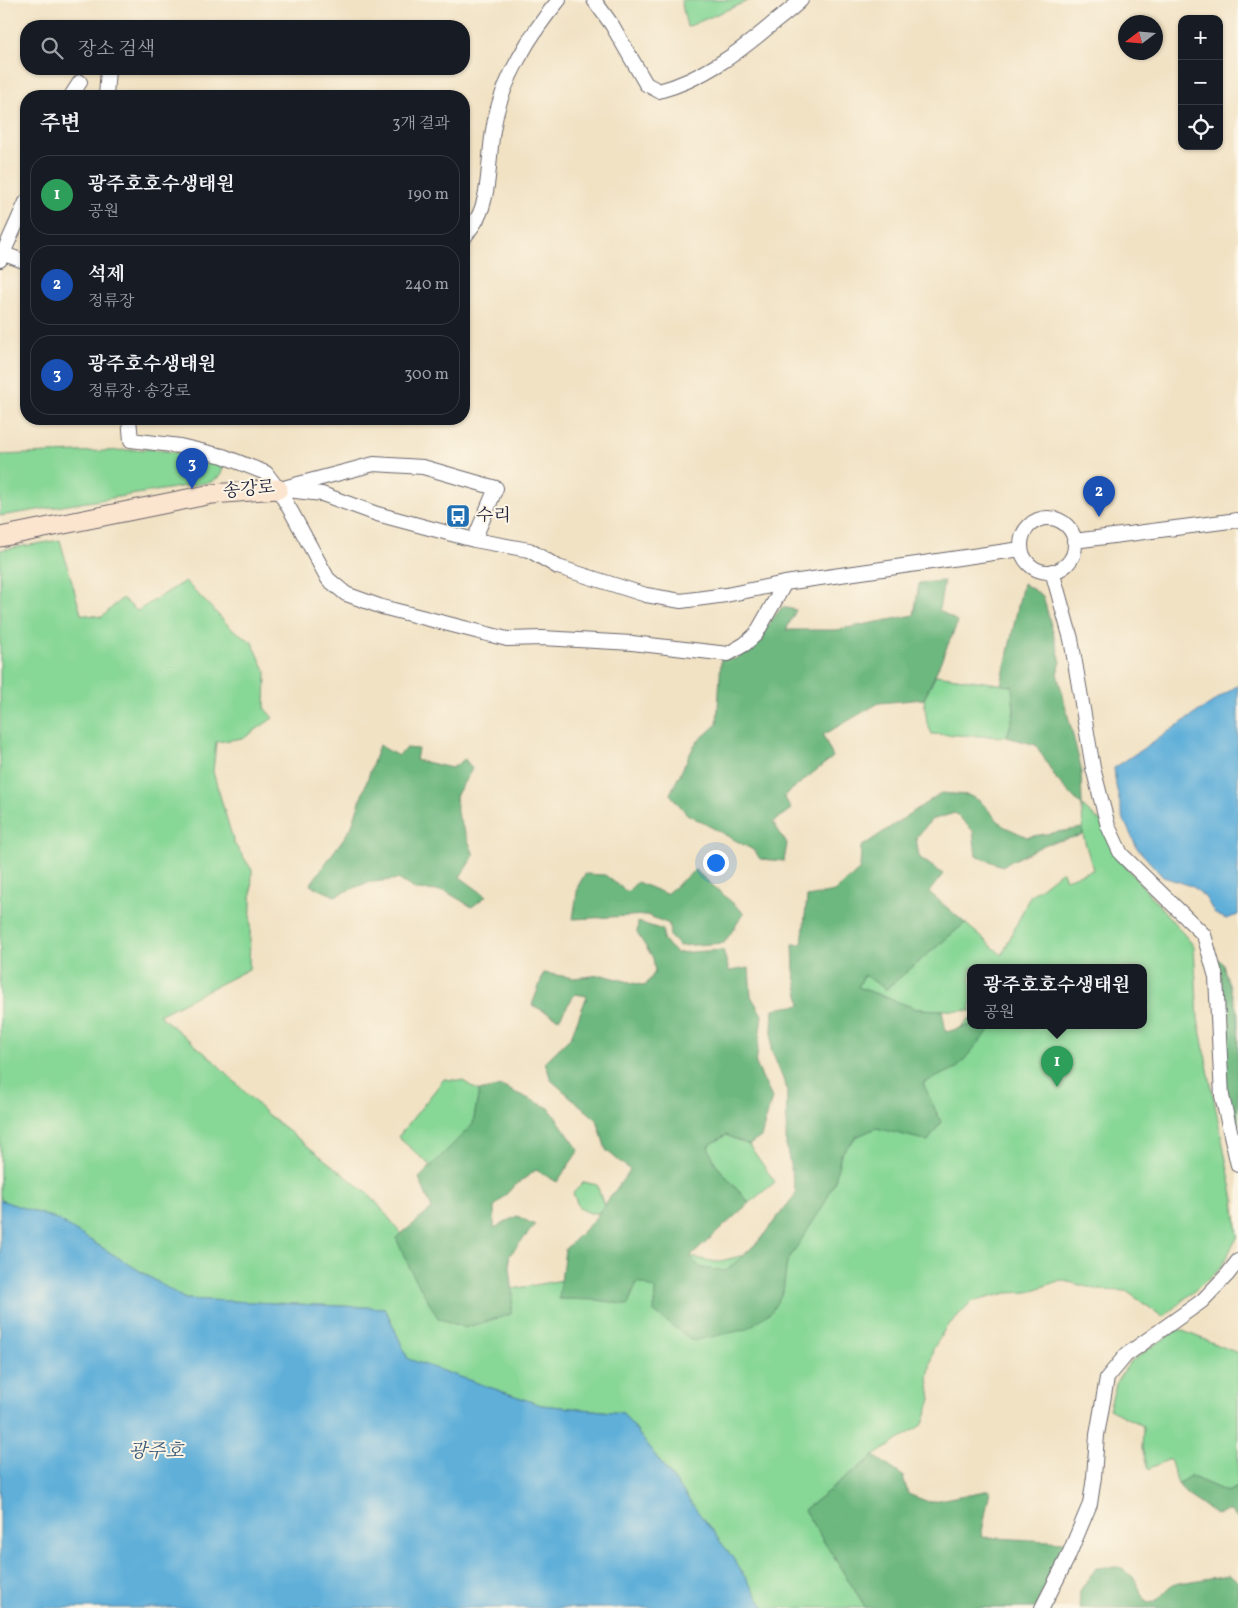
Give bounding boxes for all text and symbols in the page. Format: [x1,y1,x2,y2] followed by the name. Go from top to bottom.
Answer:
[1118,15,1163,60] north arrow
[1178,15,1223,150] map controls
[1178,15,1223,60] button: +
[20,20,470,75] search box
[38,34,66,62] icon: search
[78,37,155,63] text: 장소 검색
[1178,60,1223,105] button: −
[1178,105,1223,150] button: locate
[40,110,81,139] text: 주변
[392,113,450,135] text: 3개 결과
[88,172,235,198] text: 광주호호수생태원
[54,184,60,206] text: 1
[407,184,449,206] text: 190 m
[88,201,119,223] text: 공원
[88,262,125,288] text: 석제
[53,274,61,296] text: 2
[405,274,449,296] text: 240 m
[88,291,134,313] text: 정류장
[88,352,216,378] text: 광주호수생태원
[53,364,61,386] text: 3
[404,364,449,386] text: 300 m
[88,381,190,403] text: 정류장 · 송강로
[176,448,208,489] pin: 3
[222,475,276,505] street label: 송강로
[1083,476,1115,517] pin: 2
[445,503,471,529] bus stop icon: 수리
[476,504,511,529] place label: 수리
[703,850,729,876] your location
[967,964,1147,1029] popup
[984,973,1130,999] text: 광주호호수생태원
[984,1002,1015,1024] text: 공원
[1041,1046,1073,1087] pin: 1
[128,1439,185,1465] water label: 광주호

